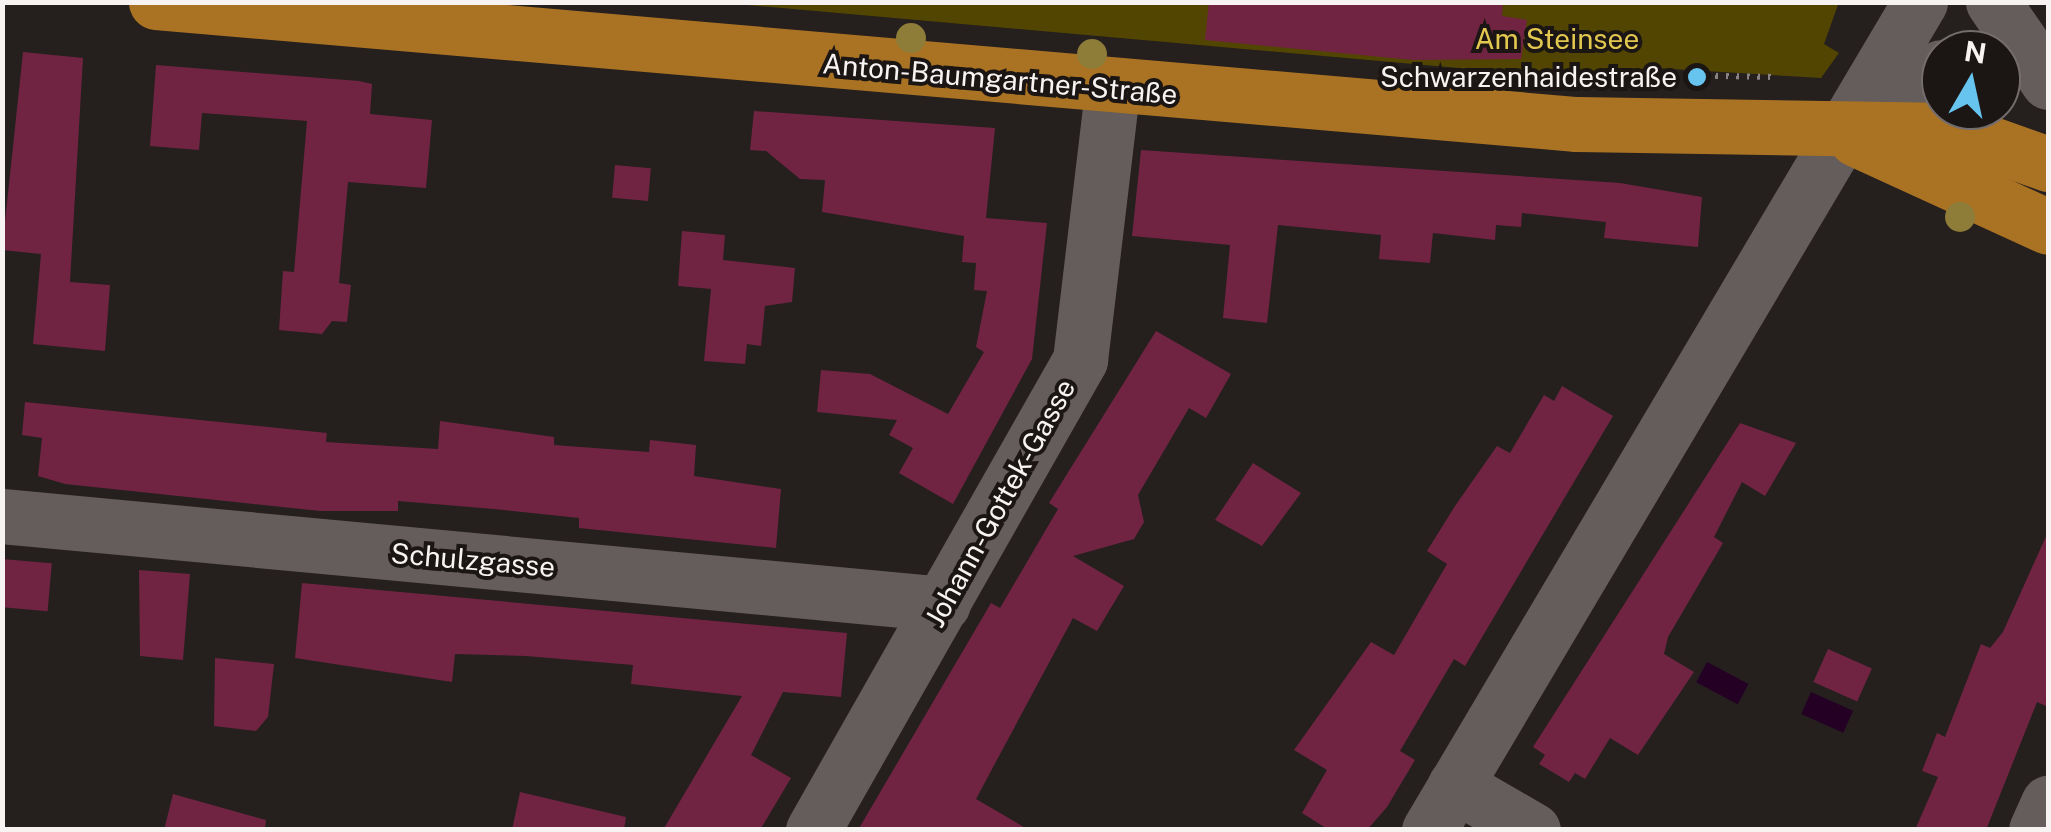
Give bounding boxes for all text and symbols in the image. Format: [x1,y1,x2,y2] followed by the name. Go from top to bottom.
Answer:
[1475,22,1639,56] park label: Am Steinsee
[1921,30,2021,130] north arrow
[1962,34,1989,70] text: N
[821,47,1179,111] street label: Anton-Baumgartner-Straße
[1380,60,1677,94] place label: Schwarzenhaidestraße
[1686,66,1708,88] marker: Schwarzenhaidestraße
[918,373,1082,633] street label: Johann-Gottek-Gasse
[389,536,557,584] street label: Schulzgasse

